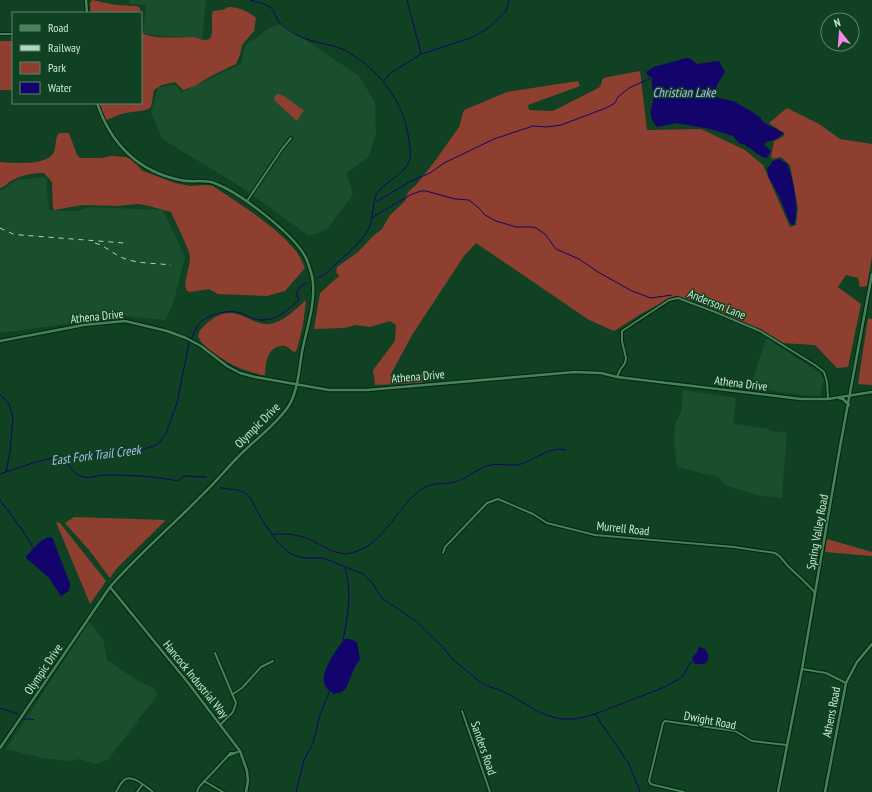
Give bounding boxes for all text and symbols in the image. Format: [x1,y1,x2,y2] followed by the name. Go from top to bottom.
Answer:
[12,12,142,104] legend
[820,12,860,52] north arrow
[832,15,842,30] text: N
[48,20,68,35] text: Road
[48,40,81,55] text: Railway
[48,60,66,75] text: Park
[48,80,73,95] text: Water
[652,84,717,101] water label: Christian Lake
[686,286,748,322] street label: Anderson Lane
[70,306,124,326] street label: Athena Drive
[391,366,445,386] street label: Athena Drive
[714,372,768,394] street label: Athena Drive
[231,399,283,451] street label: Olympic Drive
[50,441,144,469] water label: East Fork Trail Creek
[803,493,831,571] street label: Spring Valley Road
[596,518,650,538] street label: Murrell Road
[160,637,232,721] street label: Hancock Industrial Way
[21,641,65,697] street label: Olympic Drive
[819,685,843,739] street label: Athens Road
[683,708,737,732] street label: Dwight Road
[468,719,500,777] street label: Sanders Road

